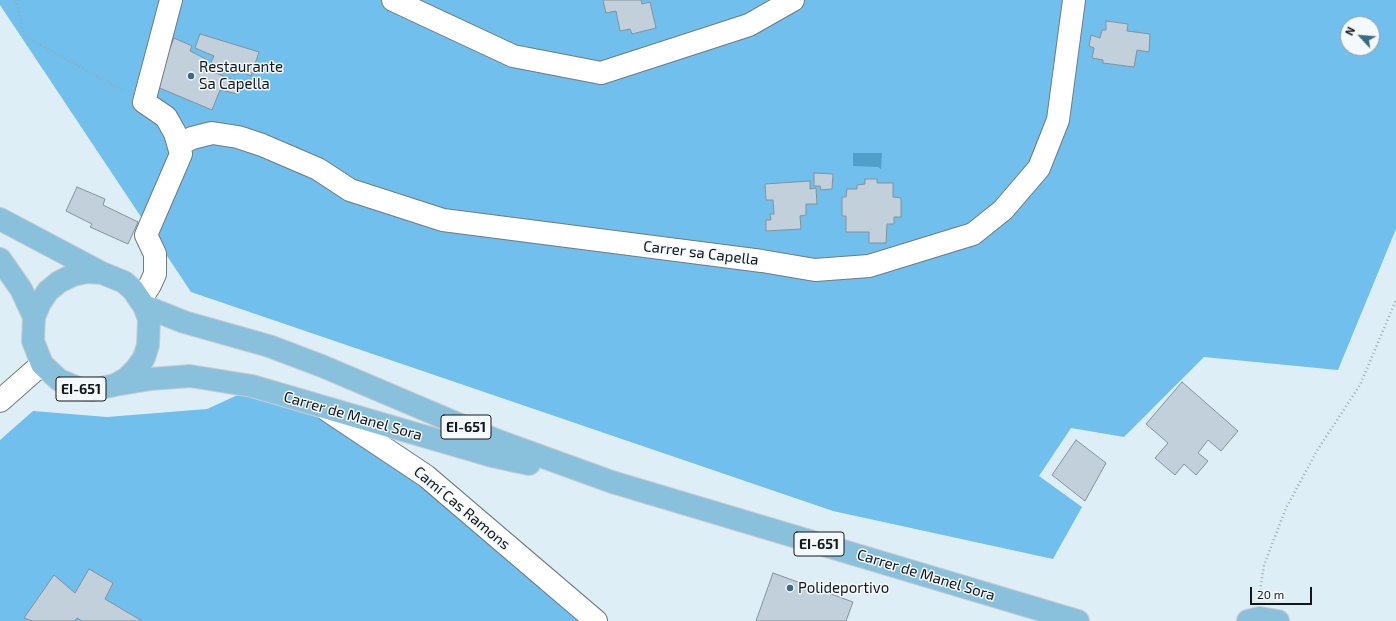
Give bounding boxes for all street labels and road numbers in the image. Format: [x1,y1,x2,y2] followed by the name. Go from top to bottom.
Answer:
[642,237,760,269] street label: Carrer sa Capella
[56,377,106,401] road number: EI-651
[282,388,424,444] street label: Carrer de Manel Sora
[441,415,491,439] road number: EI-651
[410,462,514,554] street label: Camí Cas Ramons
[794,532,844,556] road number: EI-651
[855,545,997,605] street label: Carrer de Manel Sora

